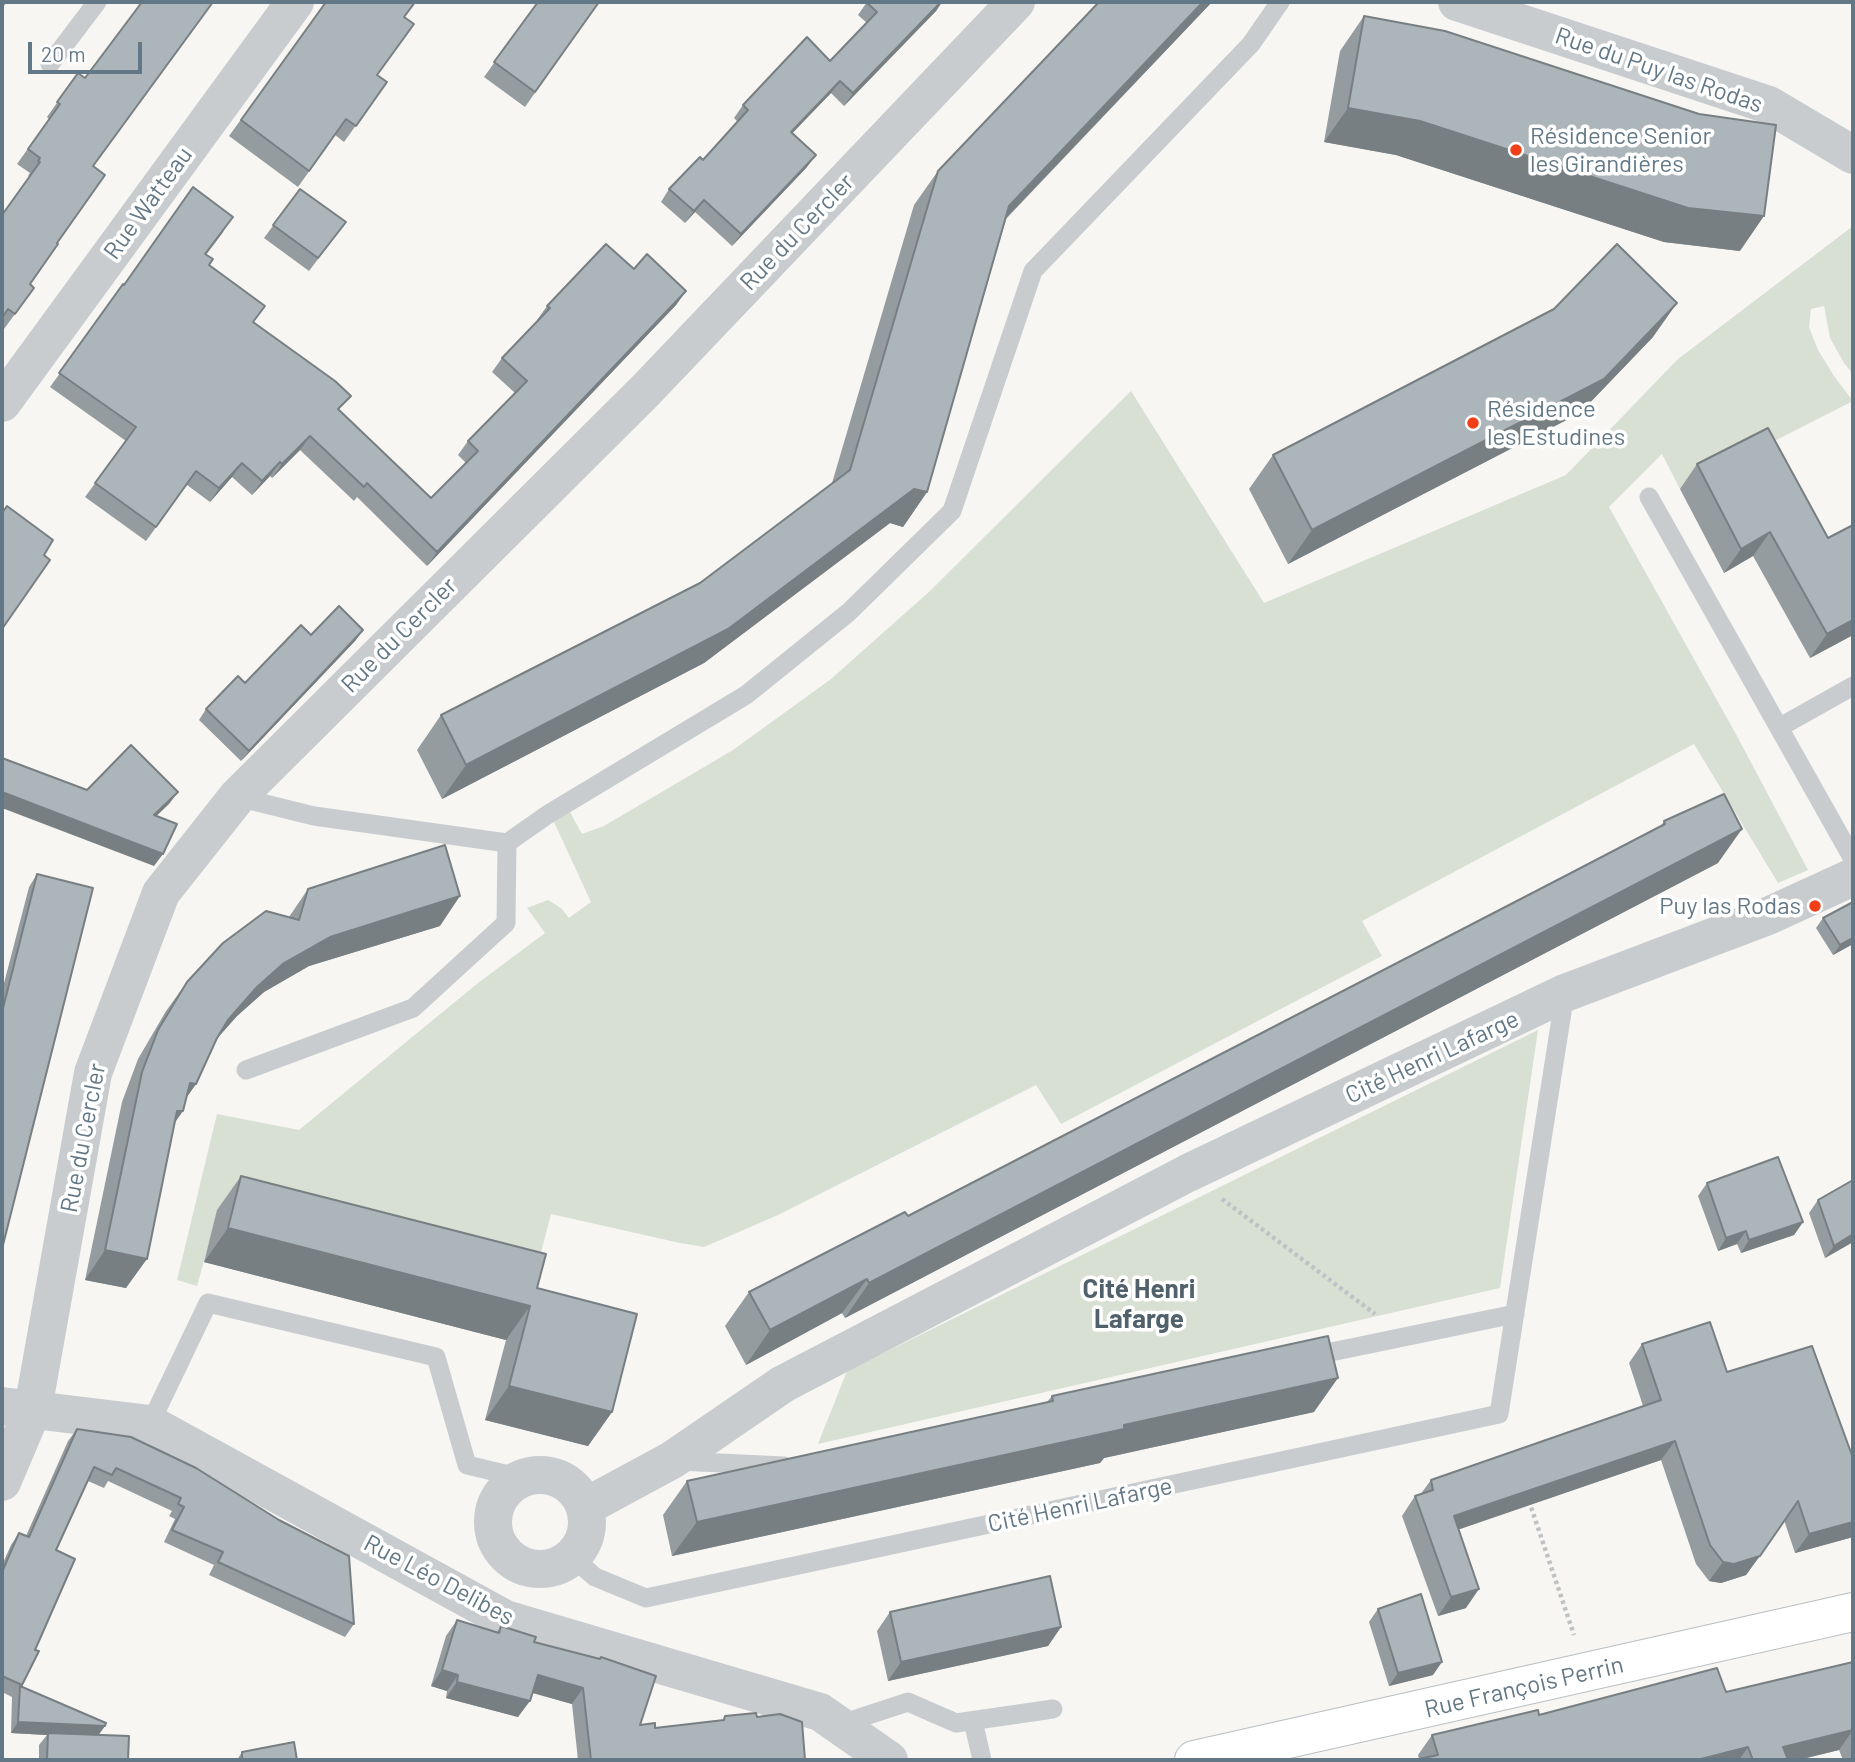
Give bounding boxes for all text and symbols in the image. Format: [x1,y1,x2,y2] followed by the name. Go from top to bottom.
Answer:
[1551,21,1767,119] street label: Rue du Puy las Rodas
[32,28,145,72] scale bar
[41,41,86,66] text: 20 m
[1530,122,1711,178] place label: Résidence Senior les Girandières
[98,141,198,265] street label: Rue Watteau
[1508,142,1524,158] marker: Résidence Senior les Girandières
[734,168,860,296] street label: Rue du Cercler
[1487,395,1625,451] place label: Résidence les Estudines
[1465,415,1481,431] marker: Résidence les Estudines
[335,571,463,699] street label: Rue du Cercler
[1659,892,1801,920] place label: Puy las Rodas
[1807,898,1823,914] marker: Puy las Rodas
[1341,1004,1523,1110] street label: Cité Henri Lafarge
[54,1061,112,1215] street label: Rue du Cercler
[1083,1273,1195,1334] district label: Cité Henri Lafarge
[985,1471,1175,1539] street label: Cité Henri Lafarge
[359,1528,519,1632] street label: Rue Léo Delibes
[1422,1650,1626,1724] street label: Rue François Perrin

